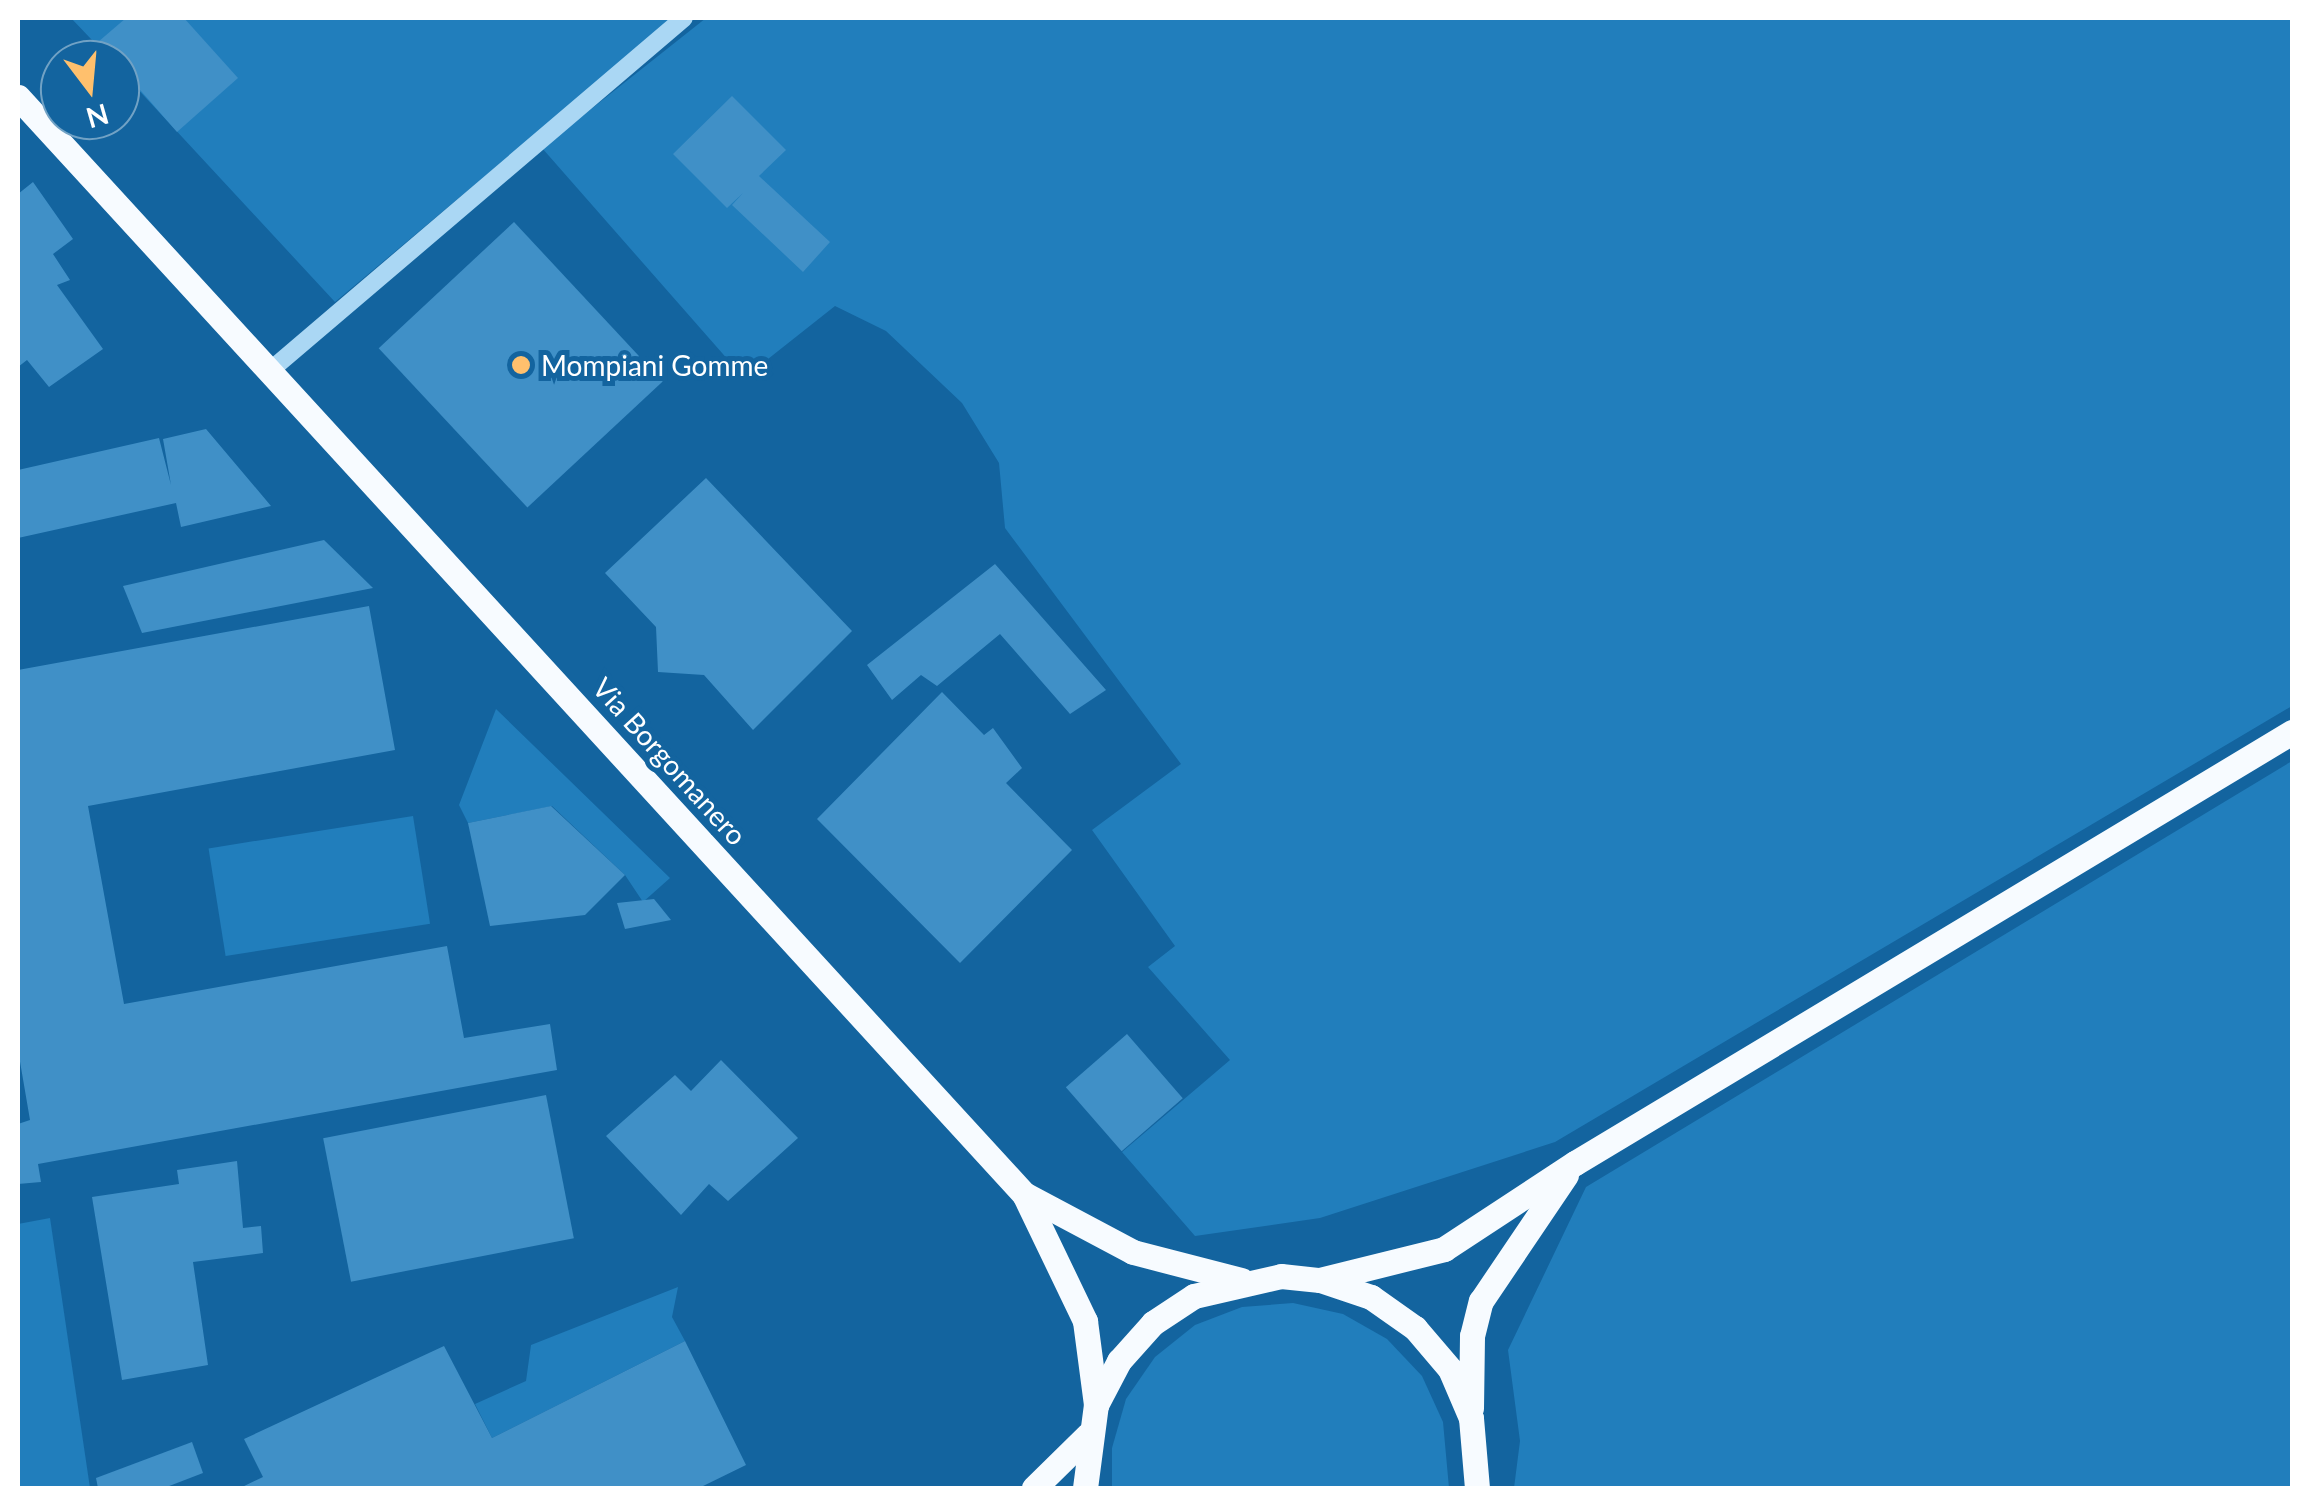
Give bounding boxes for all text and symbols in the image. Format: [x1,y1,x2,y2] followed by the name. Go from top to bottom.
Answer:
[40,40,140,140] north arrow
[83,98,113,136] text: N
[541,348,768,382] place label: Mompiani Gomme
[510,354,532,376] marker: Mompiani Gomme
[586,670,754,852] street label: Via Borgomanero

